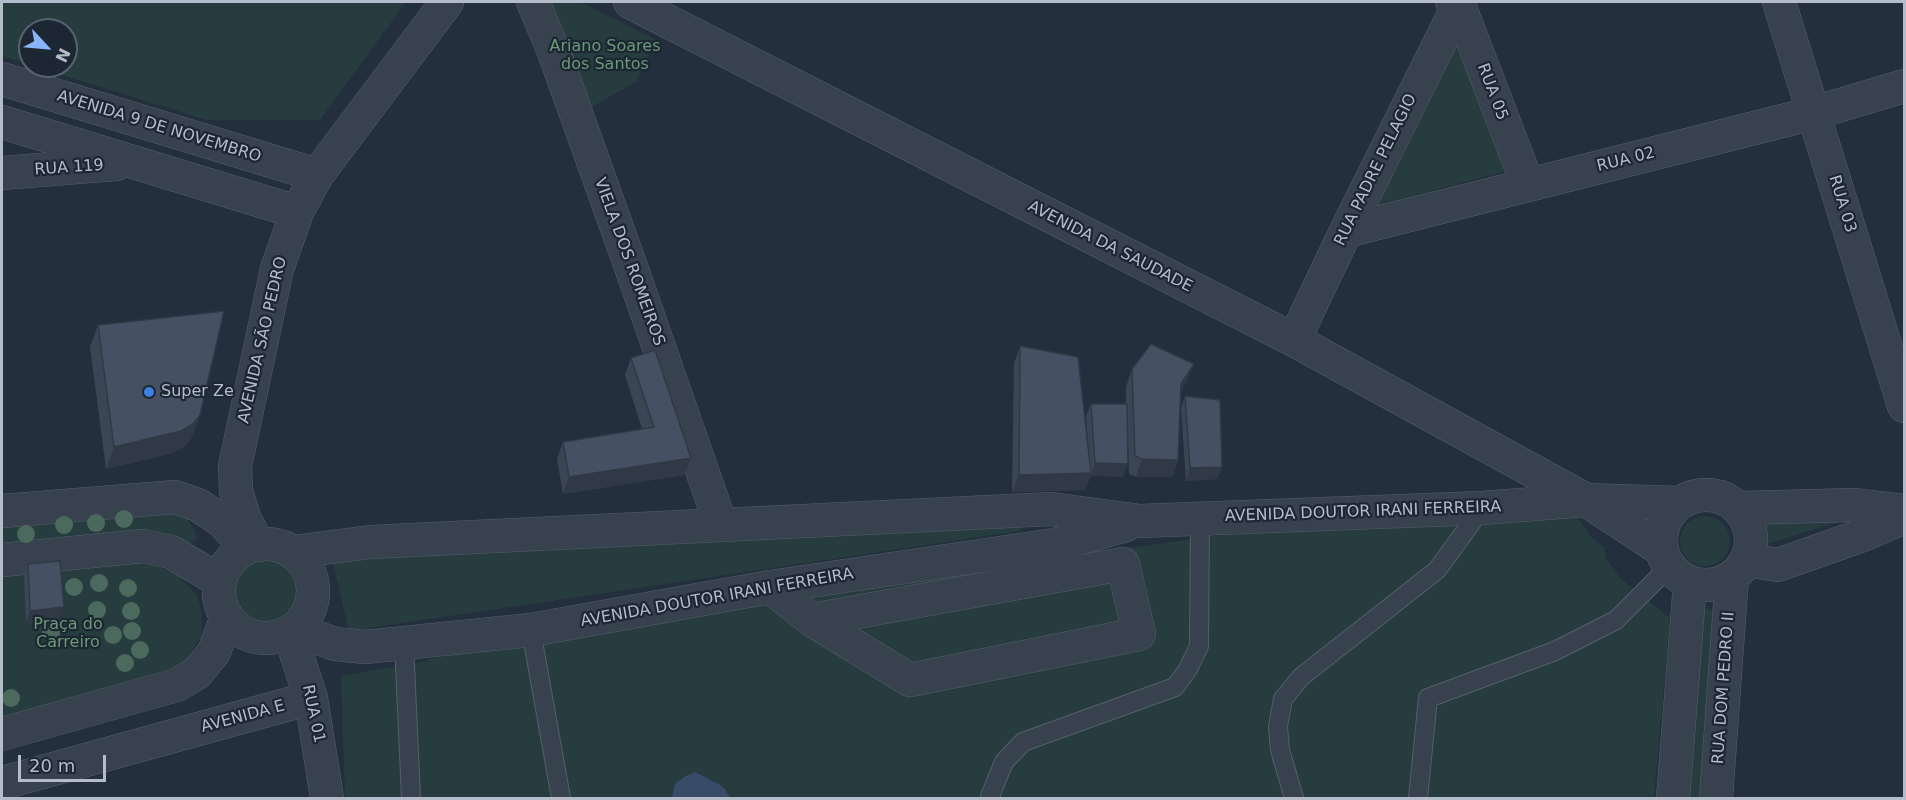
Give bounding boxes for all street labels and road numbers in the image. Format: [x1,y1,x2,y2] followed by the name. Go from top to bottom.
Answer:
[1472,61,1512,123] street label: RUA 05
[55,87,263,167] street label: AVENIDA 9 DE NOVEMBRO
[1331,91,1421,249] street label: RUA PADRE PELAGIO
[1595,144,1657,176] street label: RUA 02
[34,156,104,180] street label: RUA 119
[1824,173,1860,235] street label: RUA 03
[590,175,668,349] street label: VIELA DOS ROMEIROS
[1024,197,1196,297] street label: AVENIDA DA SAUDADE
[234,255,292,425] street label: AVENIDA SÃO PEDRO
[1224,498,1502,526] street label: AVENIDA DOUTOR IRANI FERREIRA
[579,565,855,631] street label: AVENIDA DOUTOR IRANI FERREIRA
[1709,611,1739,765] street label: RUA DOM PEDRO II
[297,683,329,745] street label: RUA 01
[199,697,287,737] street label: AVENIDA E

